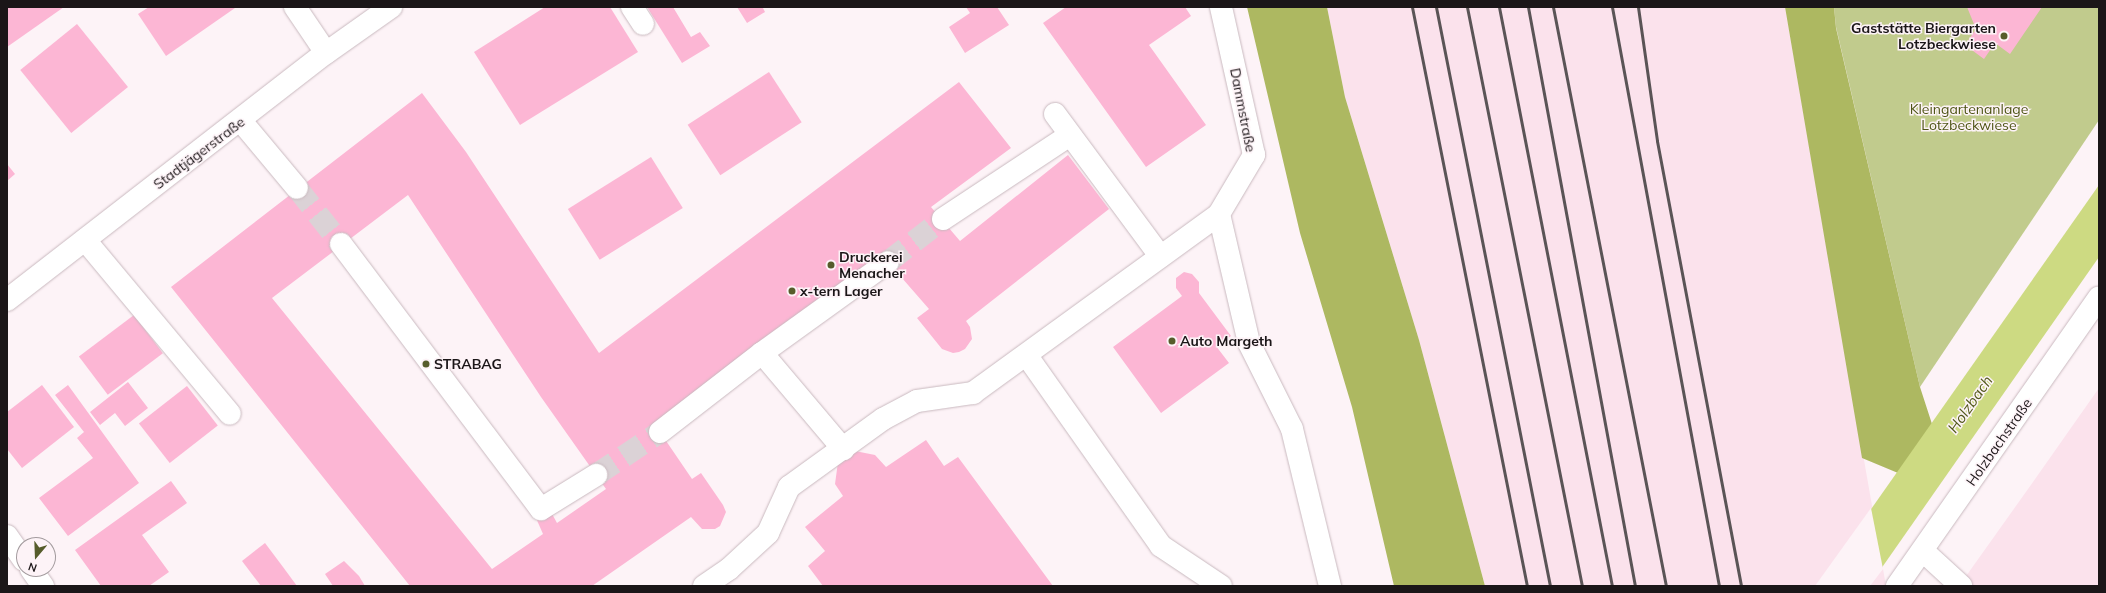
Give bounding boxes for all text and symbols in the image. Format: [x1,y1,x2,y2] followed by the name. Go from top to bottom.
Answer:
[1851,20,1996,52] place label: Gaststätte Biergarten Lotzbeckwiese
[1999,31,2009,41] marker: Gaststätte Biergarten Lotzbeckwiese
[1227,67,1259,153] street label: Dammstraße
[1910,101,2028,134] park label: Kleingartenanlage Lotzbeckwiese
[150,113,248,193] street label: Stadtjägerstraße
[839,249,905,282] place label: Druckerei Menacher
[826,260,836,270] marker: Druckerei Menacher
[800,283,883,299] place label: x-tern Lager
[787,286,797,296] marker: x-tern Lager
[1180,333,1273,349] place label: Auto Margeth
[1167,336,1177,346] marker: Auto Margeth
[434,356,502,372] place label: STRABAG
[421,359,431,369] marker: STRABAG
[1944,372,1996,436] water label: Holzbach
[1963,395,2035,489] street label: Holzbachstraße
[16,537,56,577] north arrow
[26,559,39,575] text: N

